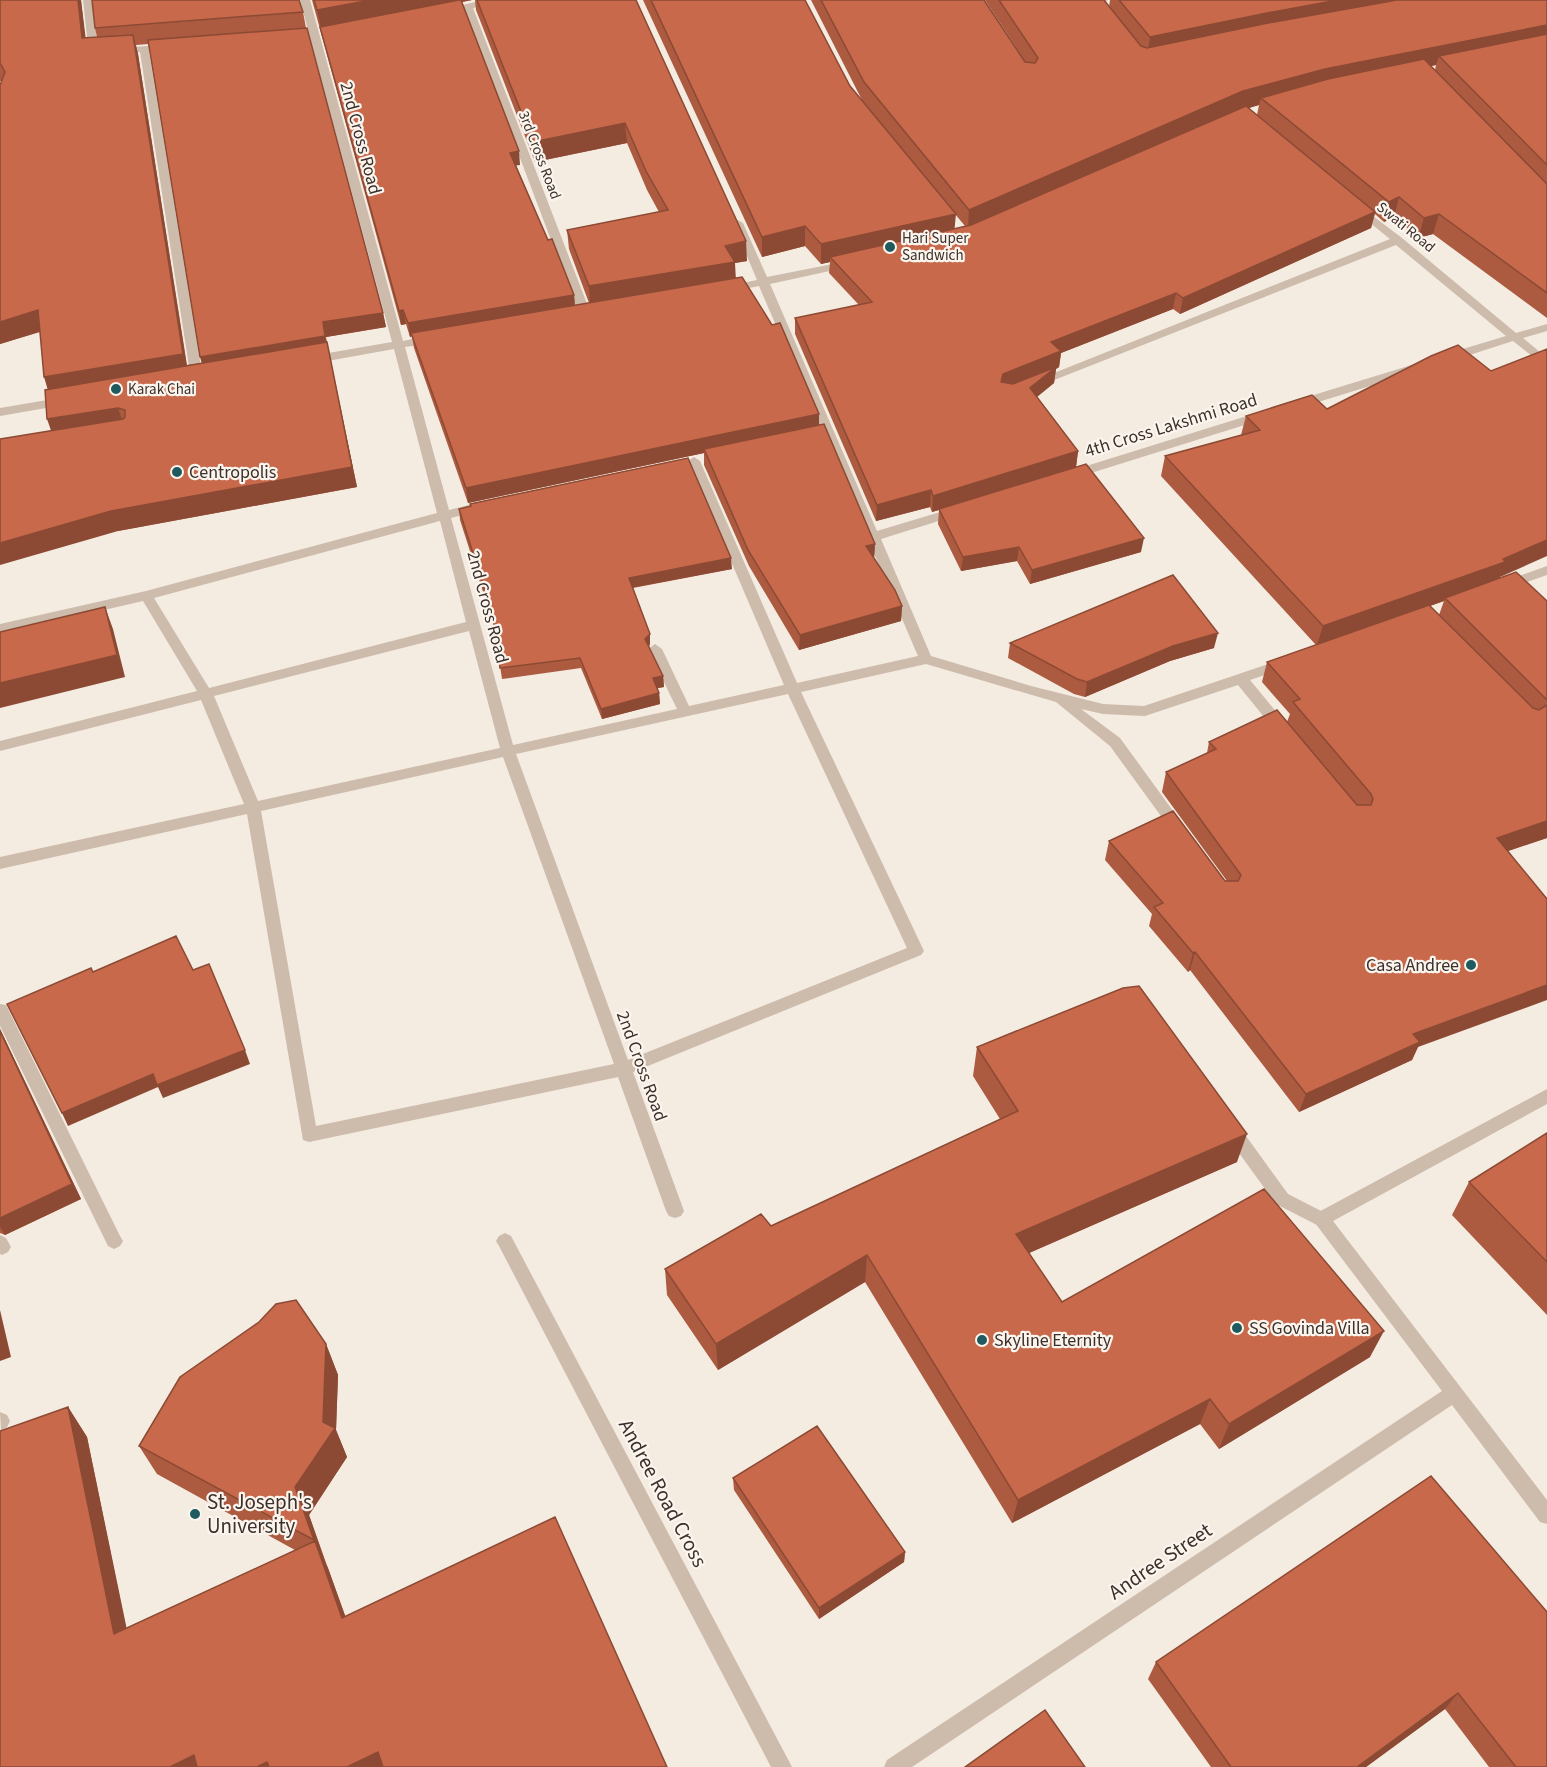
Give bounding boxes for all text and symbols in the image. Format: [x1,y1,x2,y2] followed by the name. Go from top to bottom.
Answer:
[333,79,388,197] street label: 2nd Cross Road
[513,108,566,203] street label: 3rd Cross Road
[1372,197,1439,258] street label: Swati Road
[902,228,969,266] place label: Hari Super Sandwich
[883,240,897,254] marker: Hari Super Sandwich
[128,379,195,400] place label: Karak Chai
[109,382,123,396] marker: Karak Chai
[1082,387,1260,464] street label: 4th Cross Lakshmi Road
[189,460,276,485] place label: Centropolis
[170,465,184,479] marker: Centropolis
[460,548,515,666] street label: 2nd Cross Road
[1366,953,1459,978] place label: Casa Andree
[1464,958,1478,972] marker: Casa Andree
[610,1008,673,1125] street label: 2nd Cross Road
[1249,1316,1370,1341] place label: SS Govinda Villa
[1230,1321,1244,1335] marker: SS Govinda Villa
[994,1328,1112,1353] place label: Skyline Eternity
[975,1333,989,1347] marker: Skyline Eternity
[611,1414,715,1573] street label: Andree Road Cross
[207,1487,312,1541] place label: St. Joseph's University
[188,1507,202,1521] marker: St. Joseph's University
[1102,1515,1218,1607] street label: Andree Street

